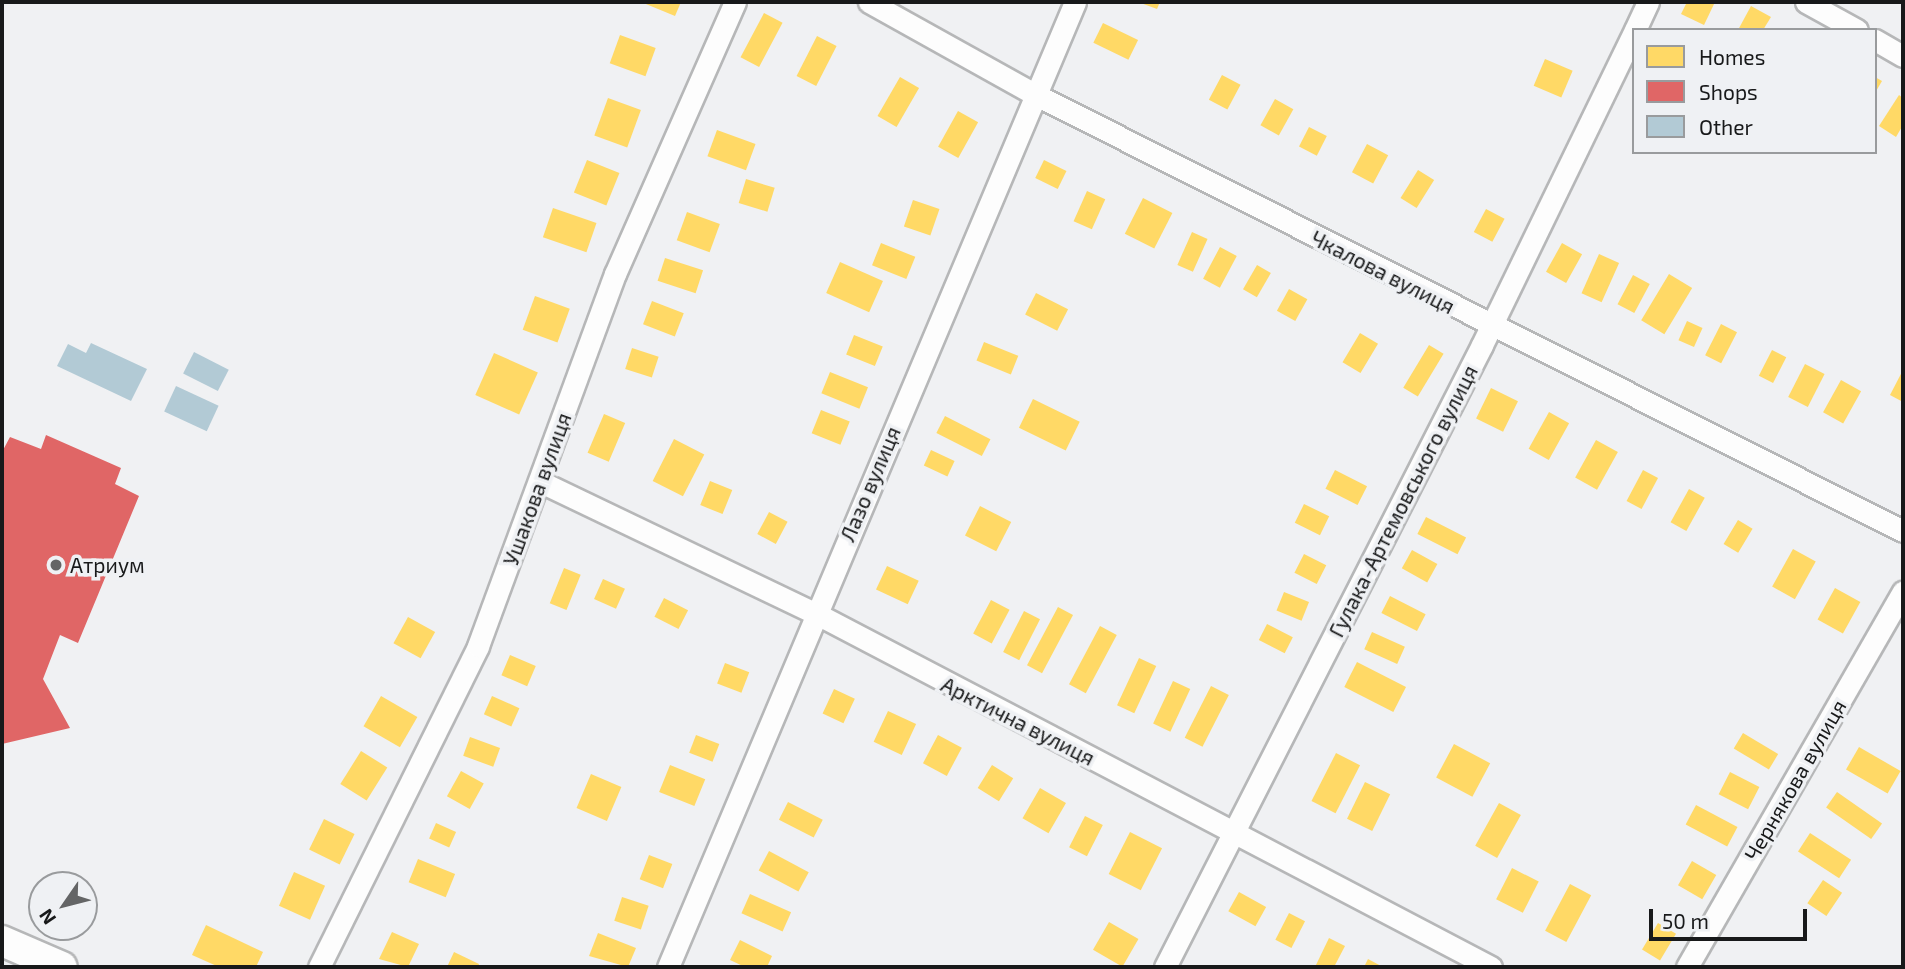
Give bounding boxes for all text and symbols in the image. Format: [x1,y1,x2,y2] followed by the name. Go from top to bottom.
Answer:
[1632,28,1877,154] legend
[1699,44,1765,69] text: Homes
[1699,79,1758,104] text: Shops
[1699,114,1753,139] text: Other
[1307,225,1459,319] street label: Чкалова вулиця
[1323,361,1483,641] street label: Гулака-Артемовського вулиця
[498,409,576,569] street label: Ушакова вулиця
[835,423,905,545] street label: Лазо вулиця
[70,552,145,578] place label: Атриум
[48,557,64,573] marker: Атриум
[937,671,1099,771] street label: Арктична вулиця
[1739,695,1851,865] street label: Чернякова вулиця
[28,871,98,941] north arrow
[1653,895,1811,939] scale bar
[34,905,60,929] text: N
[1662,908,1709,933] text: 50 m

